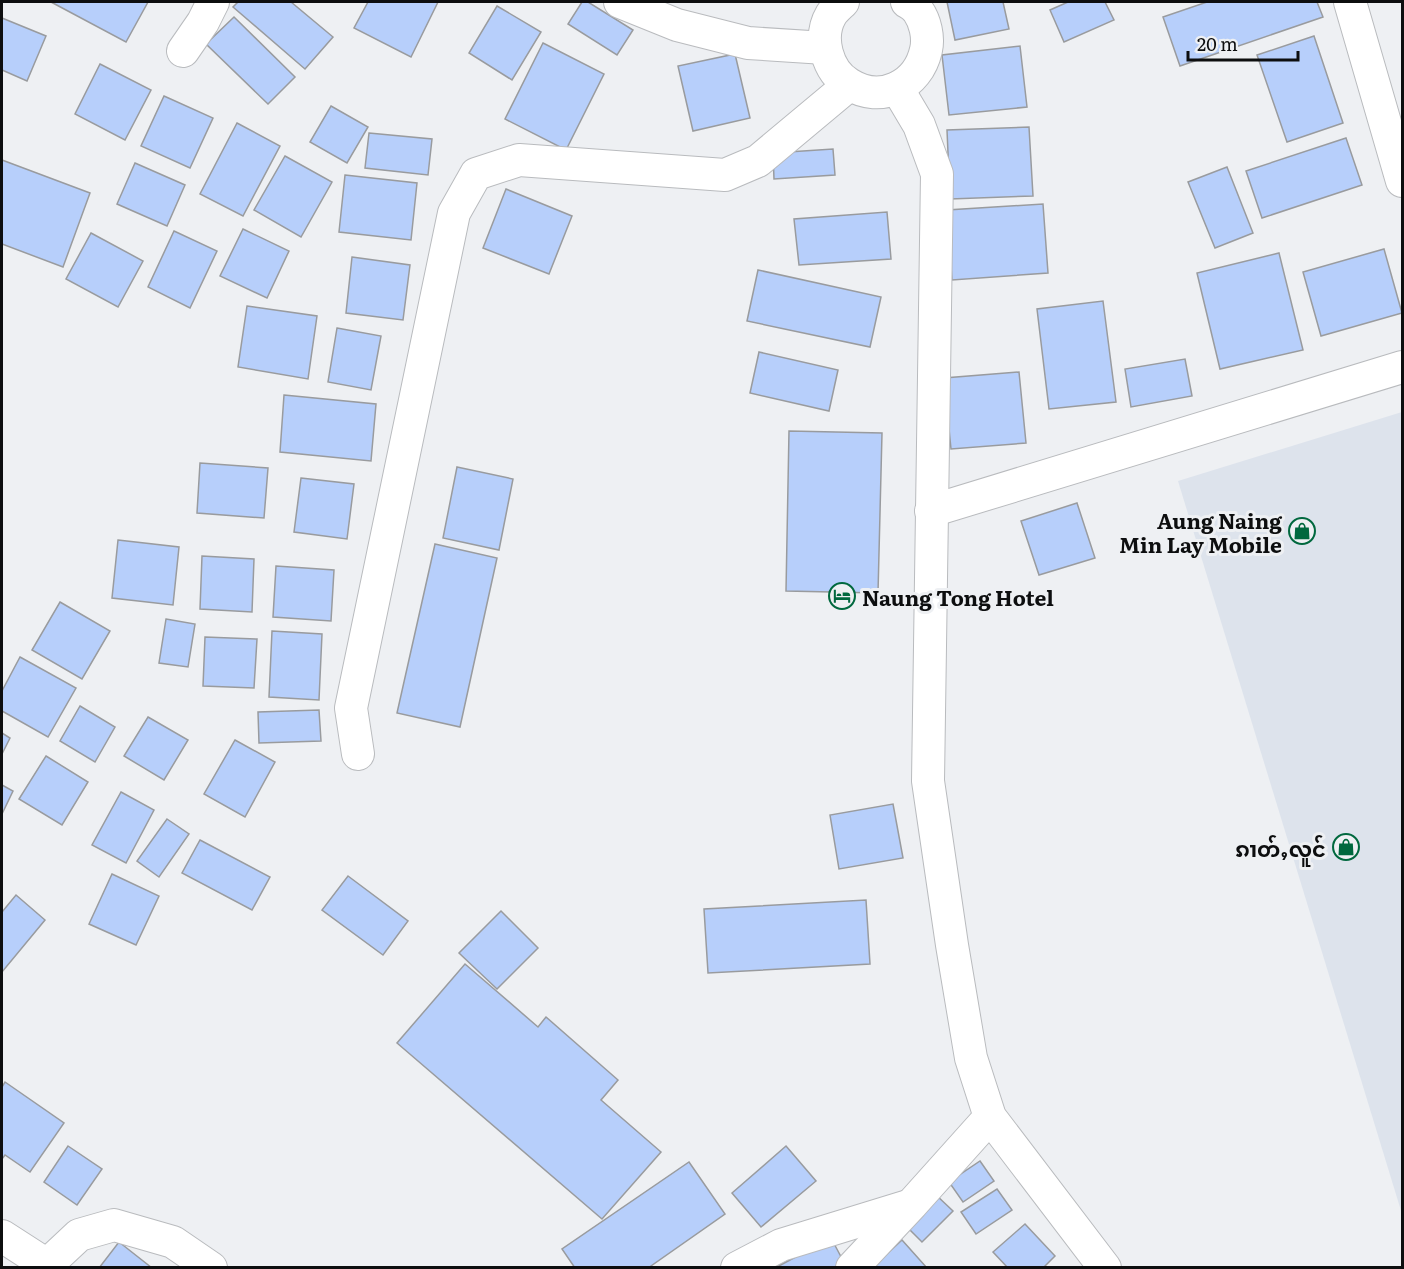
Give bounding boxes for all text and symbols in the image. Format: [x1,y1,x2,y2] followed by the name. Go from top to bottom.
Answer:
[1188,24,1298,62] scale bar
[1197,30,1238,57] text: 20 m
[1119,504,1282,559] place label: Aung Naing Min Lay Mobile
[1287,516,1317,546] shop icon: Aung Naing Min Lay Mobile
[827,581,857,611] hotel icon: Naung Tong Hotel
[862,581,1054,612] place label: Naung Tong Hotel
[1235,832,1326,867] place label: ၵၢတ်ႇလူင်
[1331,832,1361,862] shop icon: ၵၢတ်ႇလူင်

